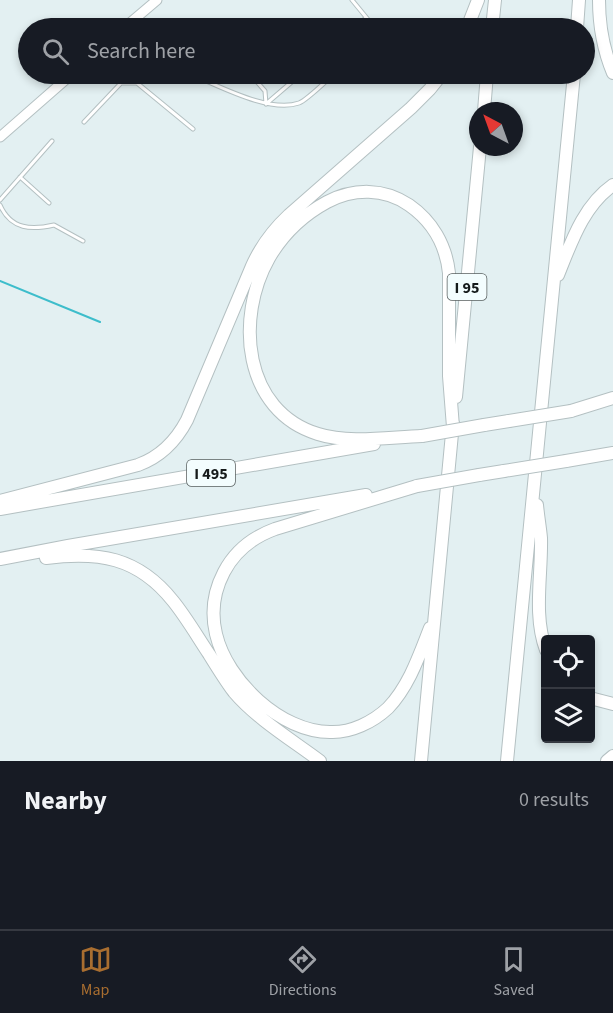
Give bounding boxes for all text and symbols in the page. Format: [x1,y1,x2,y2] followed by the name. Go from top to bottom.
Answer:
[18,18,595,84] search box
[39,35,72,68] icon: search
[87,35,195,67] text: Search here
[469,102,523,156] north arrow
[448,274,486,300] road number: I 95
[187,460,235,486] road number: I 495
[541,635,595,743] map controls
[541,635,595,689] button: locate
[541,689,595,743] button: layers
[24,782,107,819] text: Nearby
[519,786,589,814] text: 0 results
[79,943,112,1001] tab: Map
[269,943,336,1001] tab: Directions
[494,943,534,1001] tab: Saved

